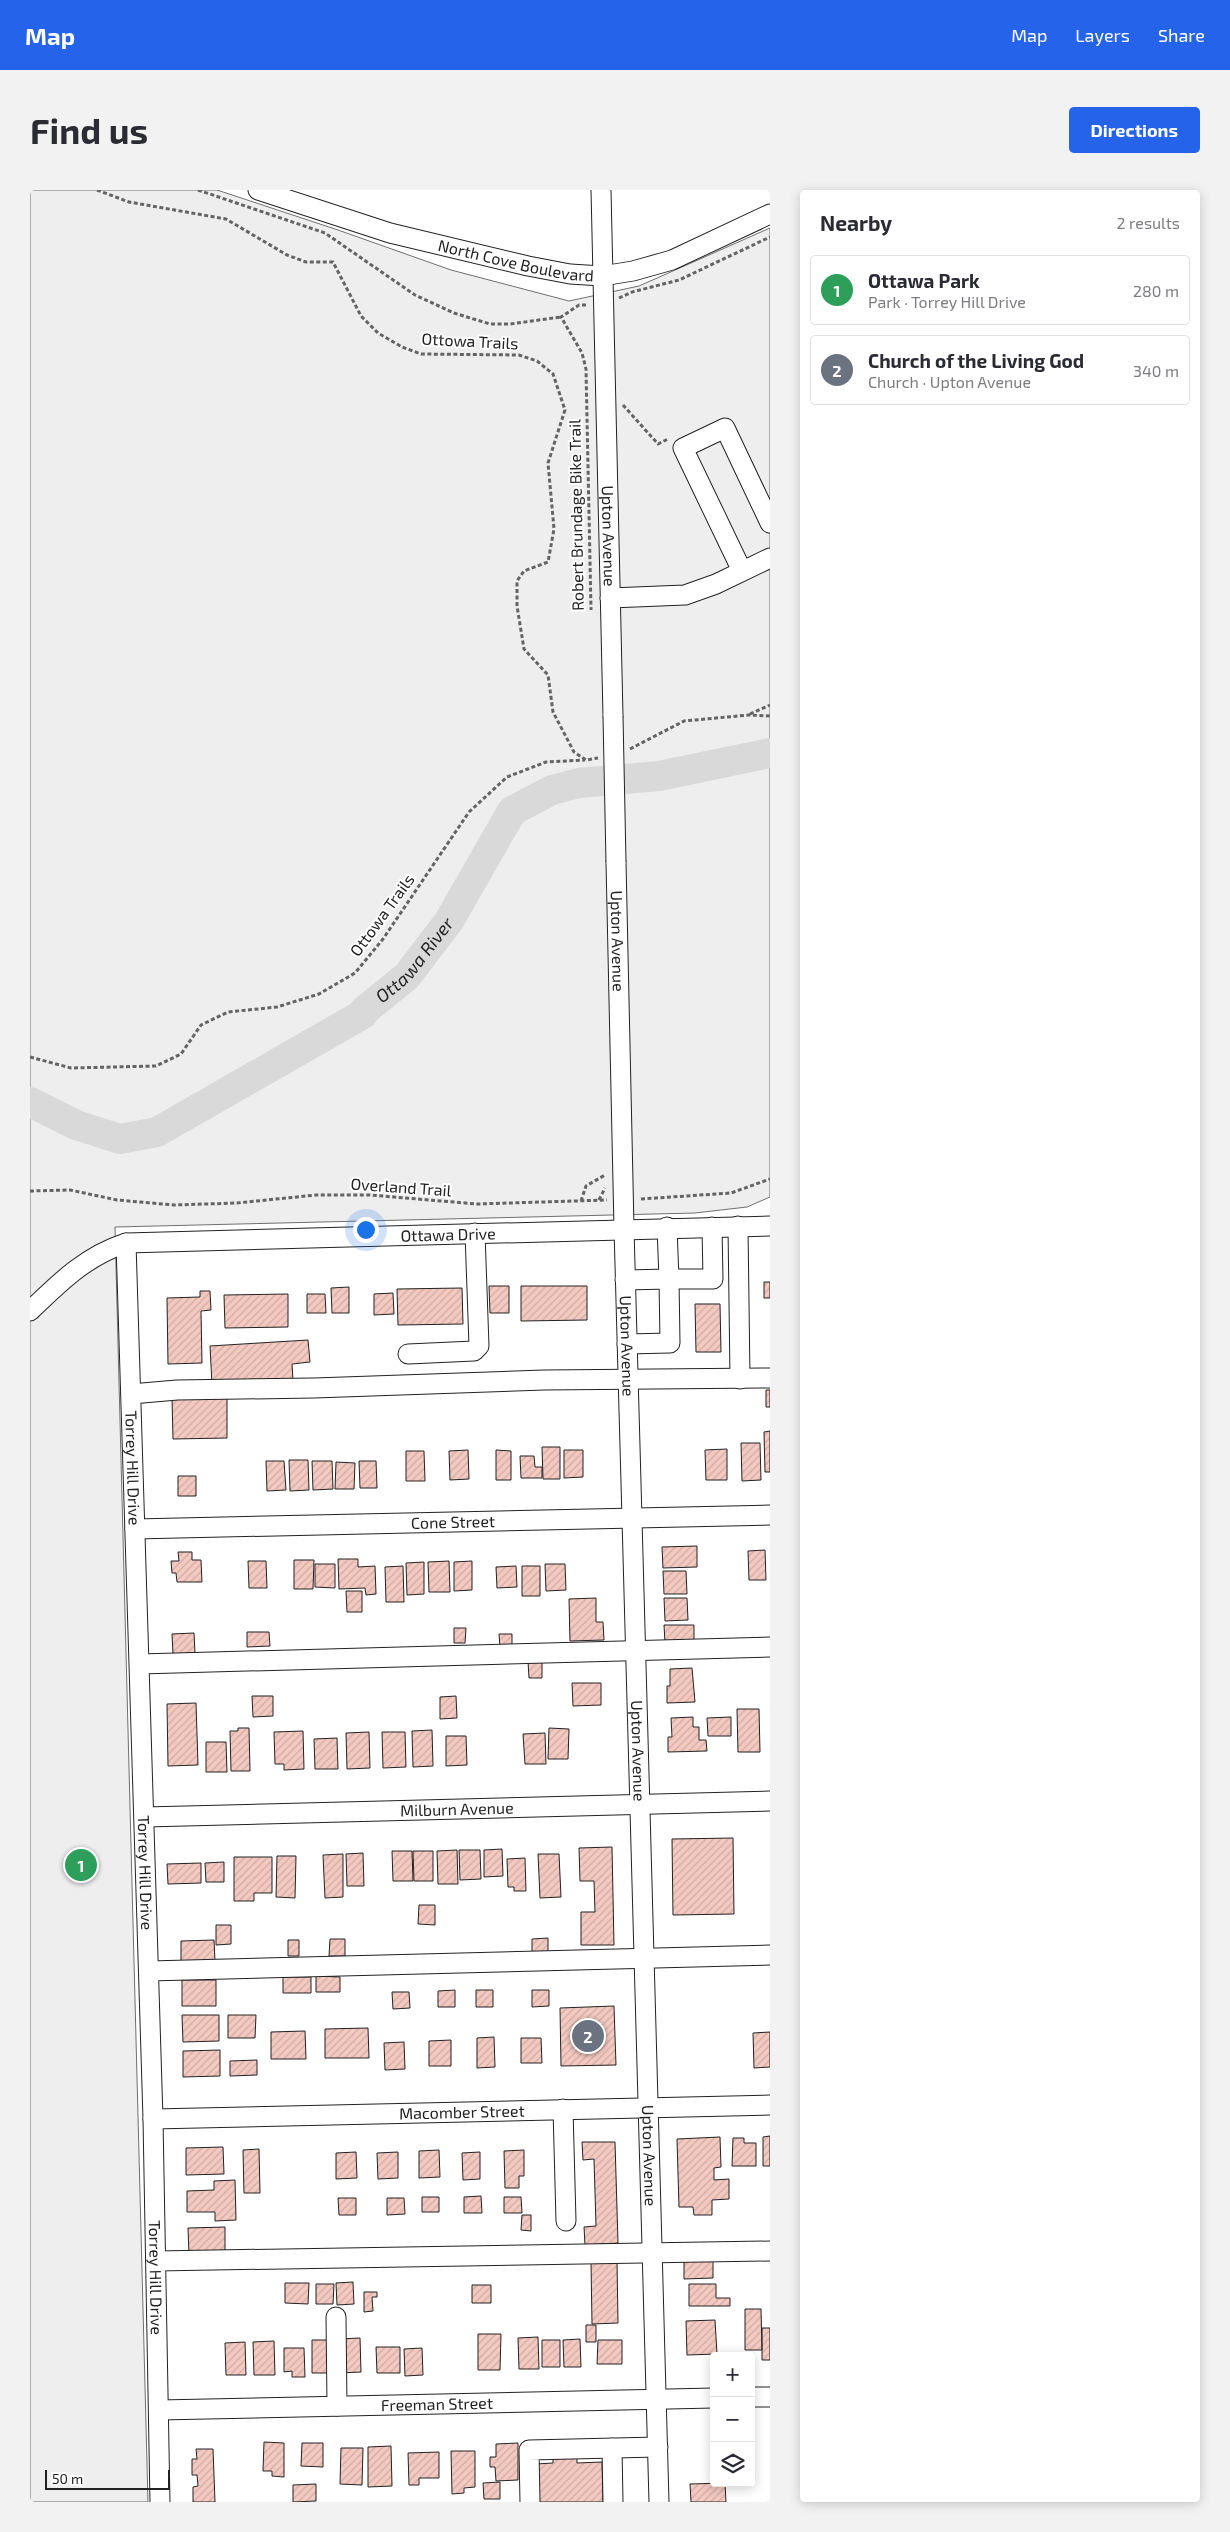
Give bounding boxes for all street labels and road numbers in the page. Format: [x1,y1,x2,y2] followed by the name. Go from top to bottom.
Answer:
[436,235,594,284] street label: North Cove Boulevard
[421,328,519,353] street label: Ottowa Trails
[564,419,587,611] street label: Robert Brundage Bike Trail
[599,485,620,587] street label: Upton Avenue
[345,870,418,959] street label: Ottowa Trails
[608,890,629,992] street label: Upton Avenue
[350,1174,452,1200] street label: Overland Trail
[400,1223,496,1245] street label: Ottawa Drive
[617,1295,639,1397] street label: Upton Avenue
[122,1410,145,1526] street label: Torrey Hill Drive
[411,1511,495,1532] street label: Cone Street
[628,1700,650,1802] street label: Upton Avenue
[400,1798,514,1819] street label: Milburn Avenue
[135,1815,157,1930] street label: Torrey Hill Drive
[399,2101,525,2122] street label: Macomber Street
[639,2105,661,2206] street label: Upton Avenue
[146,2220,167,2335] street label: Torrey Hill Drive
[381,2393,493,2414] street label: Freeman Street

